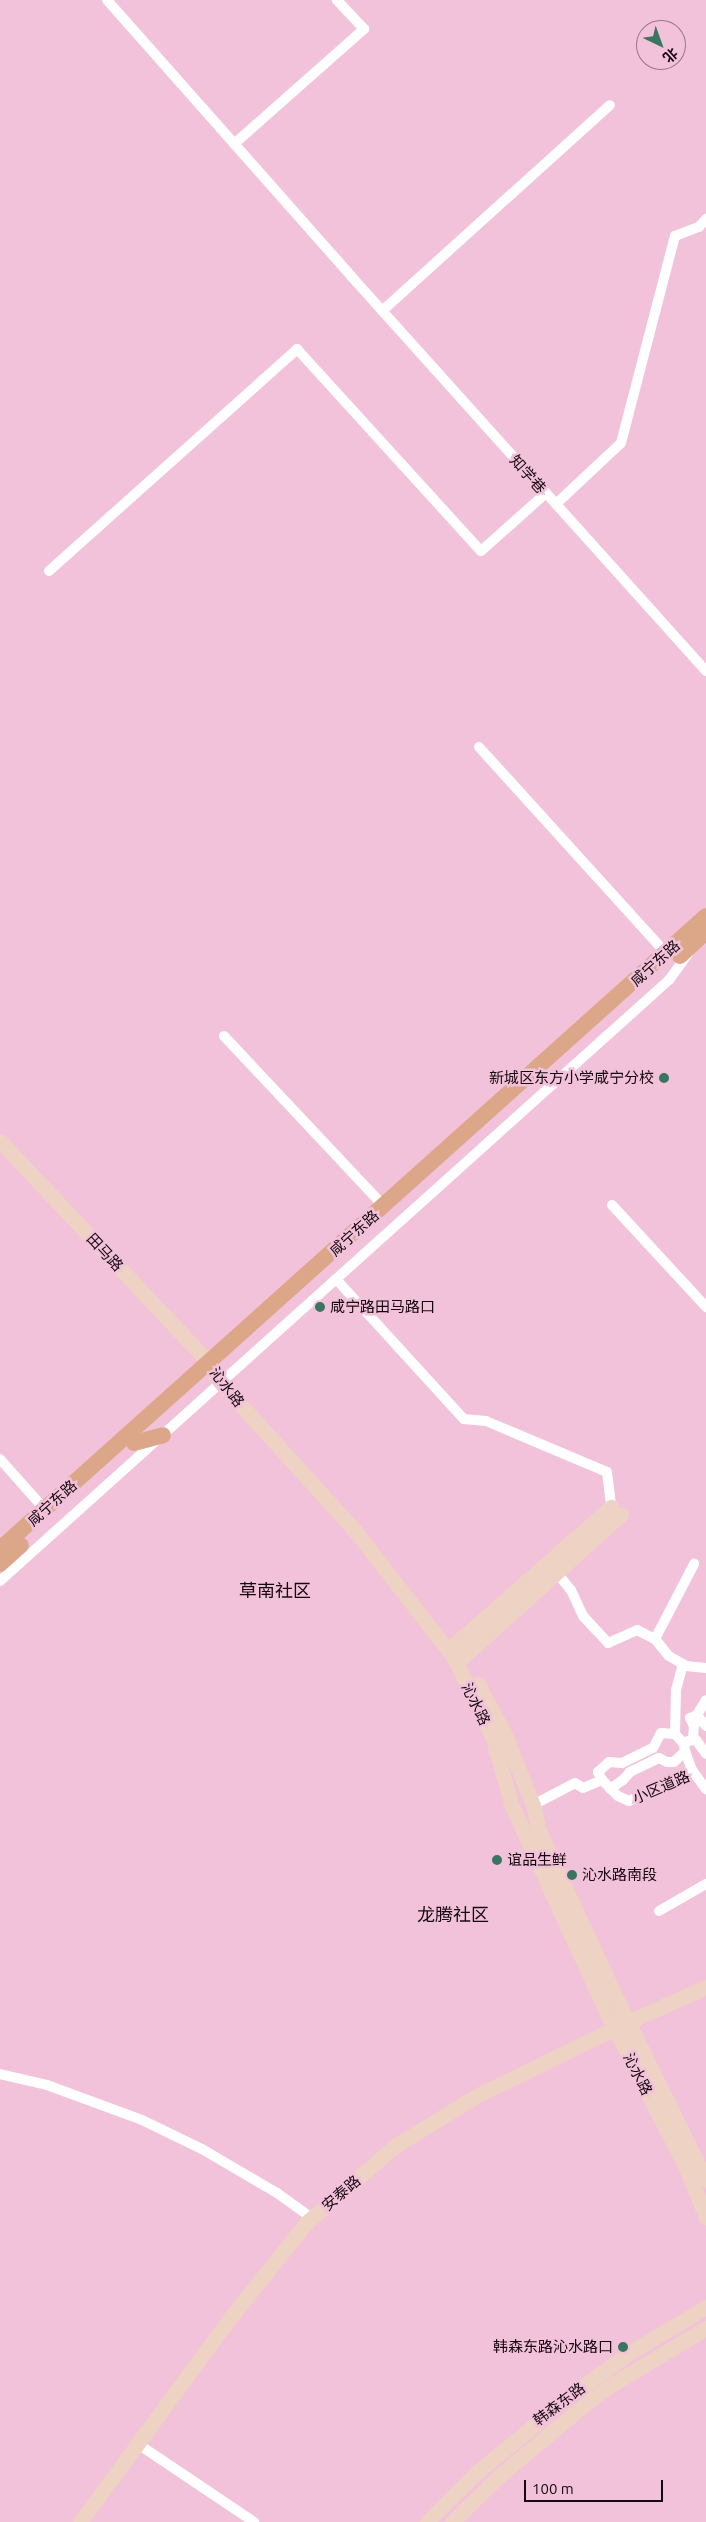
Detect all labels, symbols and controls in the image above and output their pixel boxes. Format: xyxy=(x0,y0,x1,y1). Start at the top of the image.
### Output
north arrow xyxy=(636,20,686,70)
text: 北 xyxy=(660,45,681,66)
street label: 知学巷 xyxy=(506,451,550,497)
street label: 咸宁东路 xyxy=(627,936,683,990)
place label: 新城区东方小学咸宁分校 xyxy=(489,1069,654,1087)
marker: 新城区东方小学咸宁分校 xyxy=(658,1072,670,1084)
street label: 咸宁东路 xyxy=(326,1206,382,1260)
street label: 田马路 xyxy=(83,1229,127,1275)
place label: 咸宁路田马路口 xyxy=(330,1298,435,1316)
marker: 咸宁路田马路口 xyxy=(314,1301,326,1313)
street label: 沁水路 xyxy=(206,1364,248,1410)
street label: 咸宁东路 xyxy=(24,1476,80,1530)
district label: 草南社区 xyxy=(239,1579,311,1601)
street label: 沁水路 xyxy=(458,1680,494,1728)
street label: 小区道路 xyxy=(630,1767,692,1807)
place label: 谊品生鲜 xyxy=(507,1851,567,1869)
marker: 谊品生鲜 xyxy=(491,1854,503,1866)
place label: 沁水路南段 xyxy=(582,1866,657,1884)
marker: 沁水路南段 xyxy=(566,1869,578,1881)
district label: 龙腾社区 xyxy=(417,1903,489,1925)
street label: 沁水路 xyxy=(620,2050,656,2098)
street label: 安泰路 xyxy=(318,2171,364,2215)
place label: 韩森东路沁水路口 xyxy=(493,2338,613,2356)
marker: 韩森东路沁水路口 xyxy=(617,2341,629,2353)
street label: 韩森东路 xyxy=(530,2379,588,2429)
scale bar xyxy=(526,2470,665,2502)
text: 100 m xyxy=(532,2480,574,2497)

